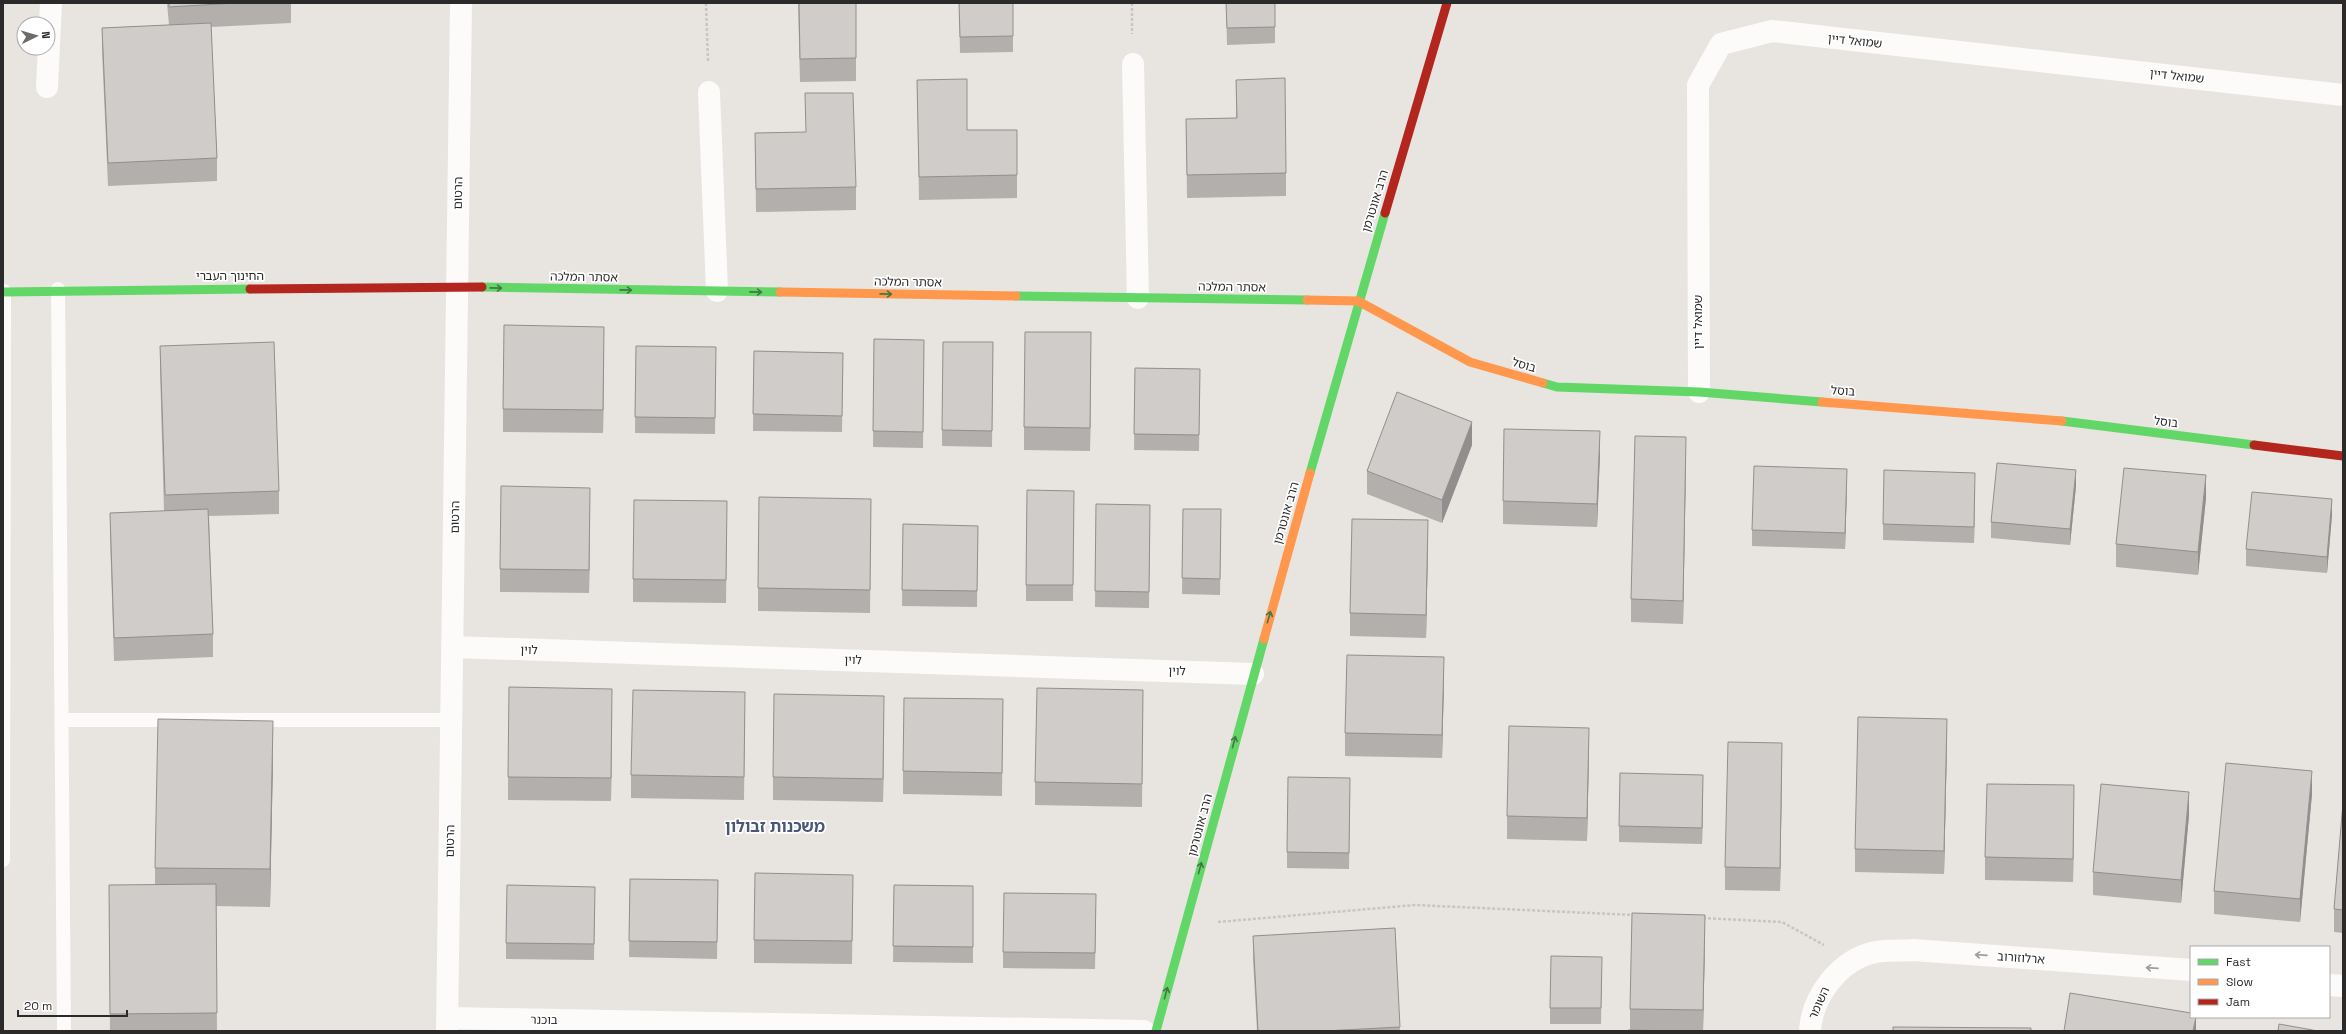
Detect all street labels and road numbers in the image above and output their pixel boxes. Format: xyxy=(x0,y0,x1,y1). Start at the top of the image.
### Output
street label: שמואל דיין xyxy=(1827,30,1883,52)
street label: שמואל דיין xyxy=(2149,65,2205,87)
street label: הרב אונטרמן xyxy=(1358,168,1392,234)
street label: הרטום xyxy=(450,176,466,210)
street label: החינוך העברי xyxy=(196,268,264,284)
street label: אסתר המלכה xyxy=(550,268,619,286)
street label: אסתר המלכה xyxy=(874,273,943,291)
street label: אסתר המלכה xyxy=(1198,278,1267,296)
street label: שמואל דיין xyxy=(1690,295,1706,349)
street label: בוסל xyxy=(1510,354,1538,376)
street label: בוסל xyxy=(1830,382,1856,400)
street label: בוסל xyxy=(2153,413,2179,431)
street label: הרב אונטרמן xyxy=(1269,480,1303,546)
street label: הרטום xyxy=(447,500,463,534)
street label: לוין xyxy=(520,642,538,658)
street label: לוין xyxy=(844,652,862,668)
street label: לוין xyxy=(1168,663,1186,679)
street label: הרב אונטרמן xyxy=(1184,792,1216,858)
street label: הרטום xyxy=(442,824,458,858)
street label: ארלוזורוב xyxy=(1997,948,2046,968)
street label: השומר xyxy=(1805,984,1833,1022)
street label: בוכנר xyxy=(530,1012,558,1028)

